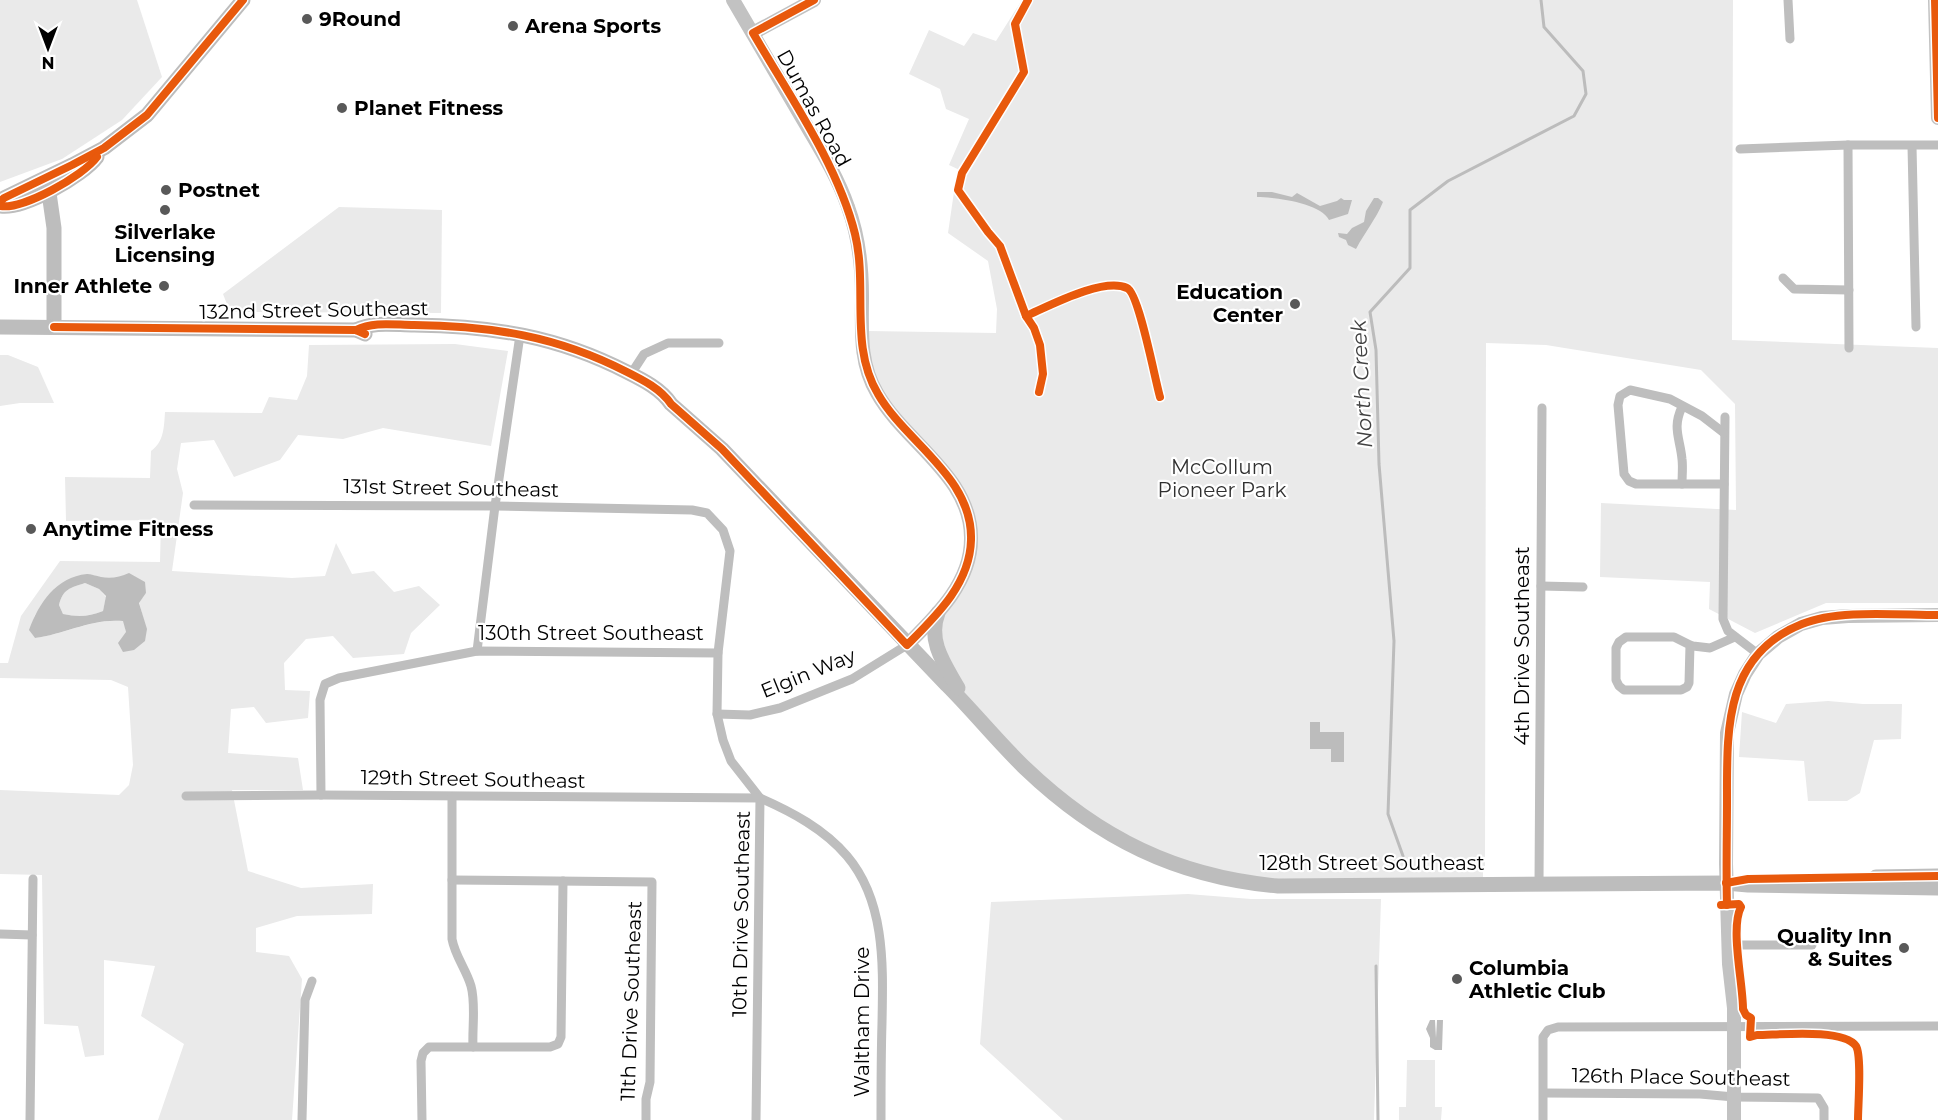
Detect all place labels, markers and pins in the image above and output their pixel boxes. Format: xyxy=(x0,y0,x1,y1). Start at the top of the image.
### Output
place label: 9Round xyxy=(319,7,401,31)
marker: 9Round xyxy=(300,12,314,26)
place label: Arena Sports xyxy=(524,14,661,38)
marker: Arena Sports xyxy=(506,19,520,33)
place label: Planet Fitness xyxy=(354,96,504,120)
marker: Planet Fitness xyxy=(335,101,349,115)
place label: Postnet xyxy=(178,178,260,202)
marker: Postnet xyxy=(159,183,173,197)
marker: Silverlake Licensing xyxy=(158,203,172,217)
place label: Silverlake Licensing xyxy=(114,220,216,267)
place label: Inner Athlete xyxy=(13,274,152,298)
marker: Inner Athlete xyxy=(157,279,171,293)
place label: Education Center xyxy=(1176,280,1283,327)
marker: Education Center xyxy=(1288,297,1302,311)
place label: Anytime Fitness xyxy=(42,517,214,541)
marker: Anytime Fitness xyxy=(24,522,38,536)
place label: Quality Inn & Suites xyxy=(1777,924,1892,971)
marker: Quality Inn & Suites xyxy=(1897,941,1911,955)
place label: Columbia Athletic Club xyxy=(1468,956,1606,1003)
marker: Columbia Athletic Club xyxy=(1450,972,1464,986)

